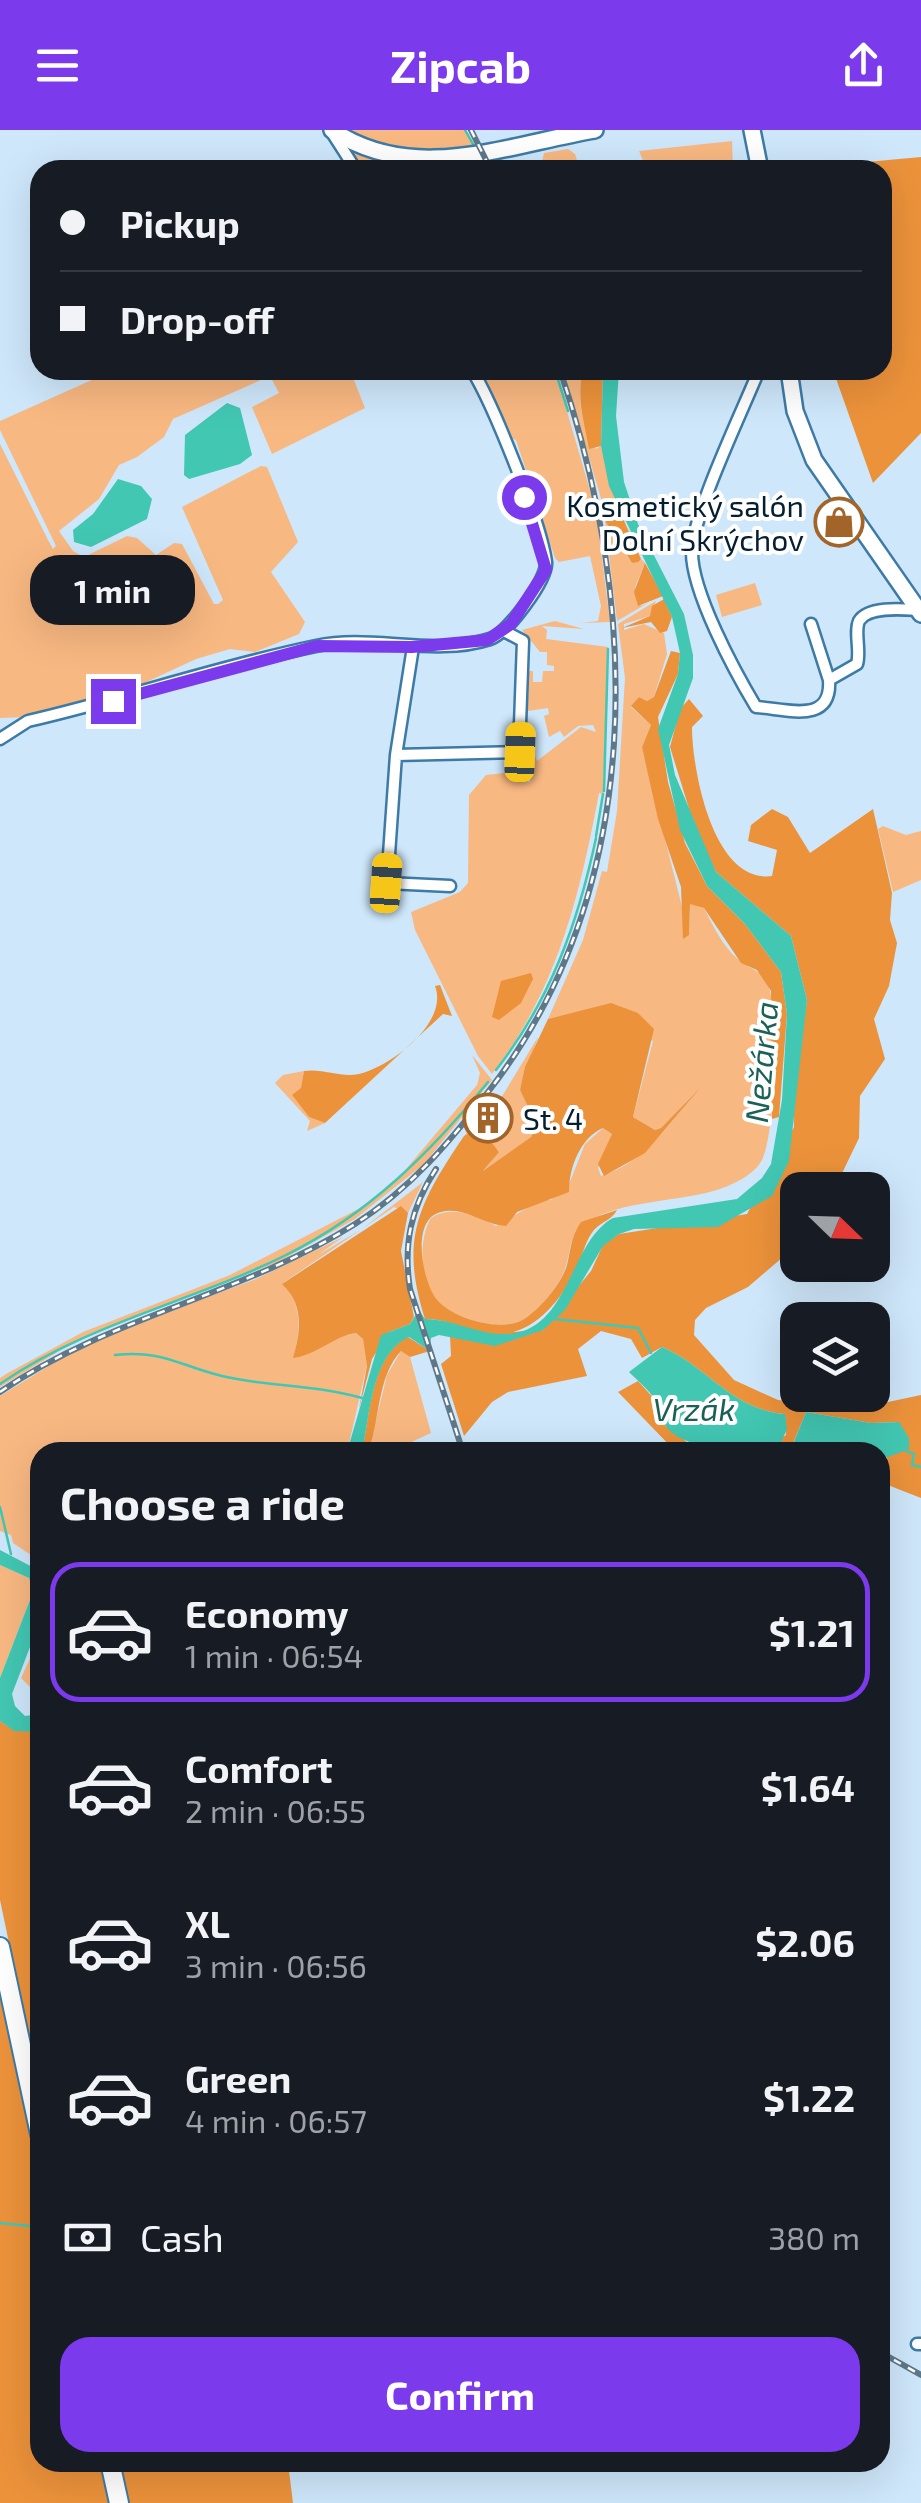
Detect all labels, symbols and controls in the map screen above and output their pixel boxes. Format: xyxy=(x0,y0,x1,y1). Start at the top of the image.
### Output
icon: menu xyxy=(30,38,85,93)
text: Zipcab xyxy=(390,38,531,92)
icon: share xyxy=(836,38,891,93)
text: Pickup xyxy=(120,200,240,246)
text: Drop-off xyxy=(120,296,274,342)
route start xyxy=(502,475,547,520)
place label: Kosmetický salón Dolní Skrýchov xyxy=(566,487,804,557)
shop icon: Kosmetický salón Dolní Skrýchov xyxy=(813,496,865,548)
callout: 1 min xyxy=(31,556,196,626)
text: 1 min xyxy=(74,571,151,609)
route end xyxy=(91,679,136,724)
car xyxy=(504,721,536,783)
car xyxy=(369,852,403,914)
water label: Nežárka xyxy=(736,1000,784,1124)
building icon: St. 4 xyxy=(462,1092,514,1144)
place label: St. 4 xyxy=(523,1100,583,1136)
north arrow xyxy=(780,1172,890,1282)
map controls xyxy=(780,1172,890,1412)
button: layers xyxy=(780,1302,890,1412)
water label: Vrzák xyxy=(653,1389,735,1427)
text: Choose a ride xyxy=(60,1475,345,1529)
icon: car xyxy=(65,1587,155,1677)
text: Economy xyxy=(185,1590,349,1636)
text: $1.21 xyxy=(769,1609,855,1655)
text: 1 min · 06:54 xyxy=(185,1636,363,1674)
icon: car xyxy=(65,1742,155,1832)
text: Comfort xyxy=(185,1745,333,1791)
text: $1.64 xyxy=(761,1764,855,1810)
text: 2 min · 06:55 xyxy=(185,1791,366,1829)
icon: car xyxy=(65,1897,155,1987)
text: XL xyxy=(185,1900,230,1946)
text: $2.06 xyxy=(755,1919,855,1965)
text: 3 min · 06:56 xyxy=(185,1946,367,1984)
icon: car xyxy=(65,2052,155,2142)
text: Green xyxy=(185,2055,291,2101)
text: $1.22 xyxy=(763,2074,855,2120)
text: 4 min · 06:57 xyxy=(185,2101,367,2139)
icon: cash xyxy=(60,2210,115,2265)
text: Cash xyxy=(140,2214,224,2260)
text: 380 m xyxy=(768,2218,860,2256)
button: Confirm xyxy=(60,2337,860,2452)

